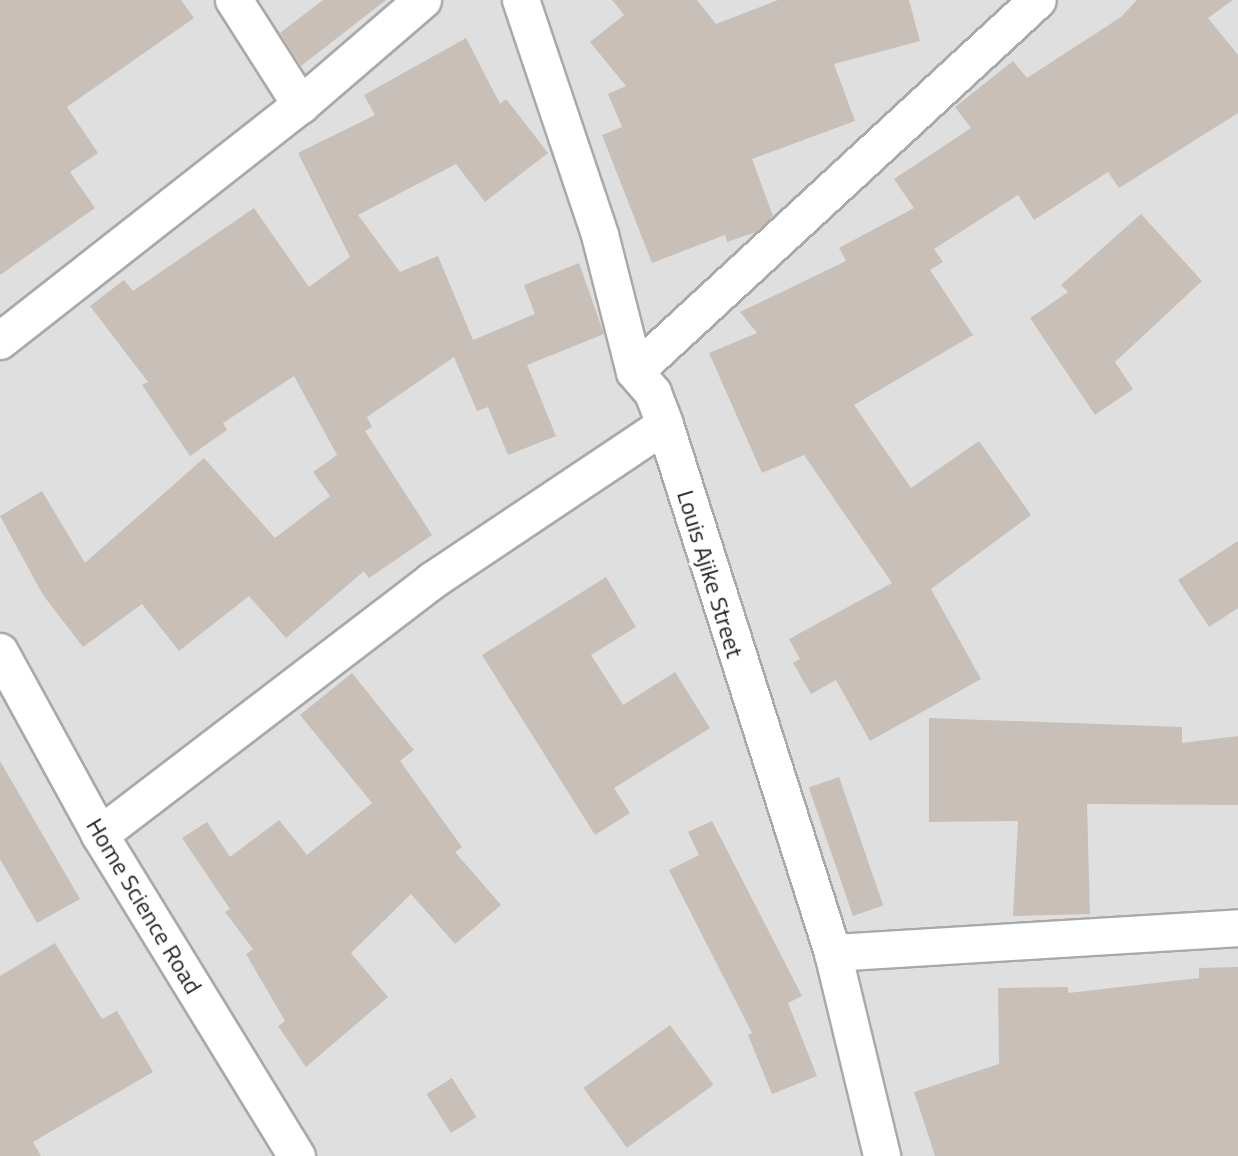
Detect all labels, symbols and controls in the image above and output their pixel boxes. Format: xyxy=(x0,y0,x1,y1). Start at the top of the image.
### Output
street label: Louis Ajike Street xyxy=(671,487,749,661)
street label: Home Science Road xyxy=(80,813,208,999)

